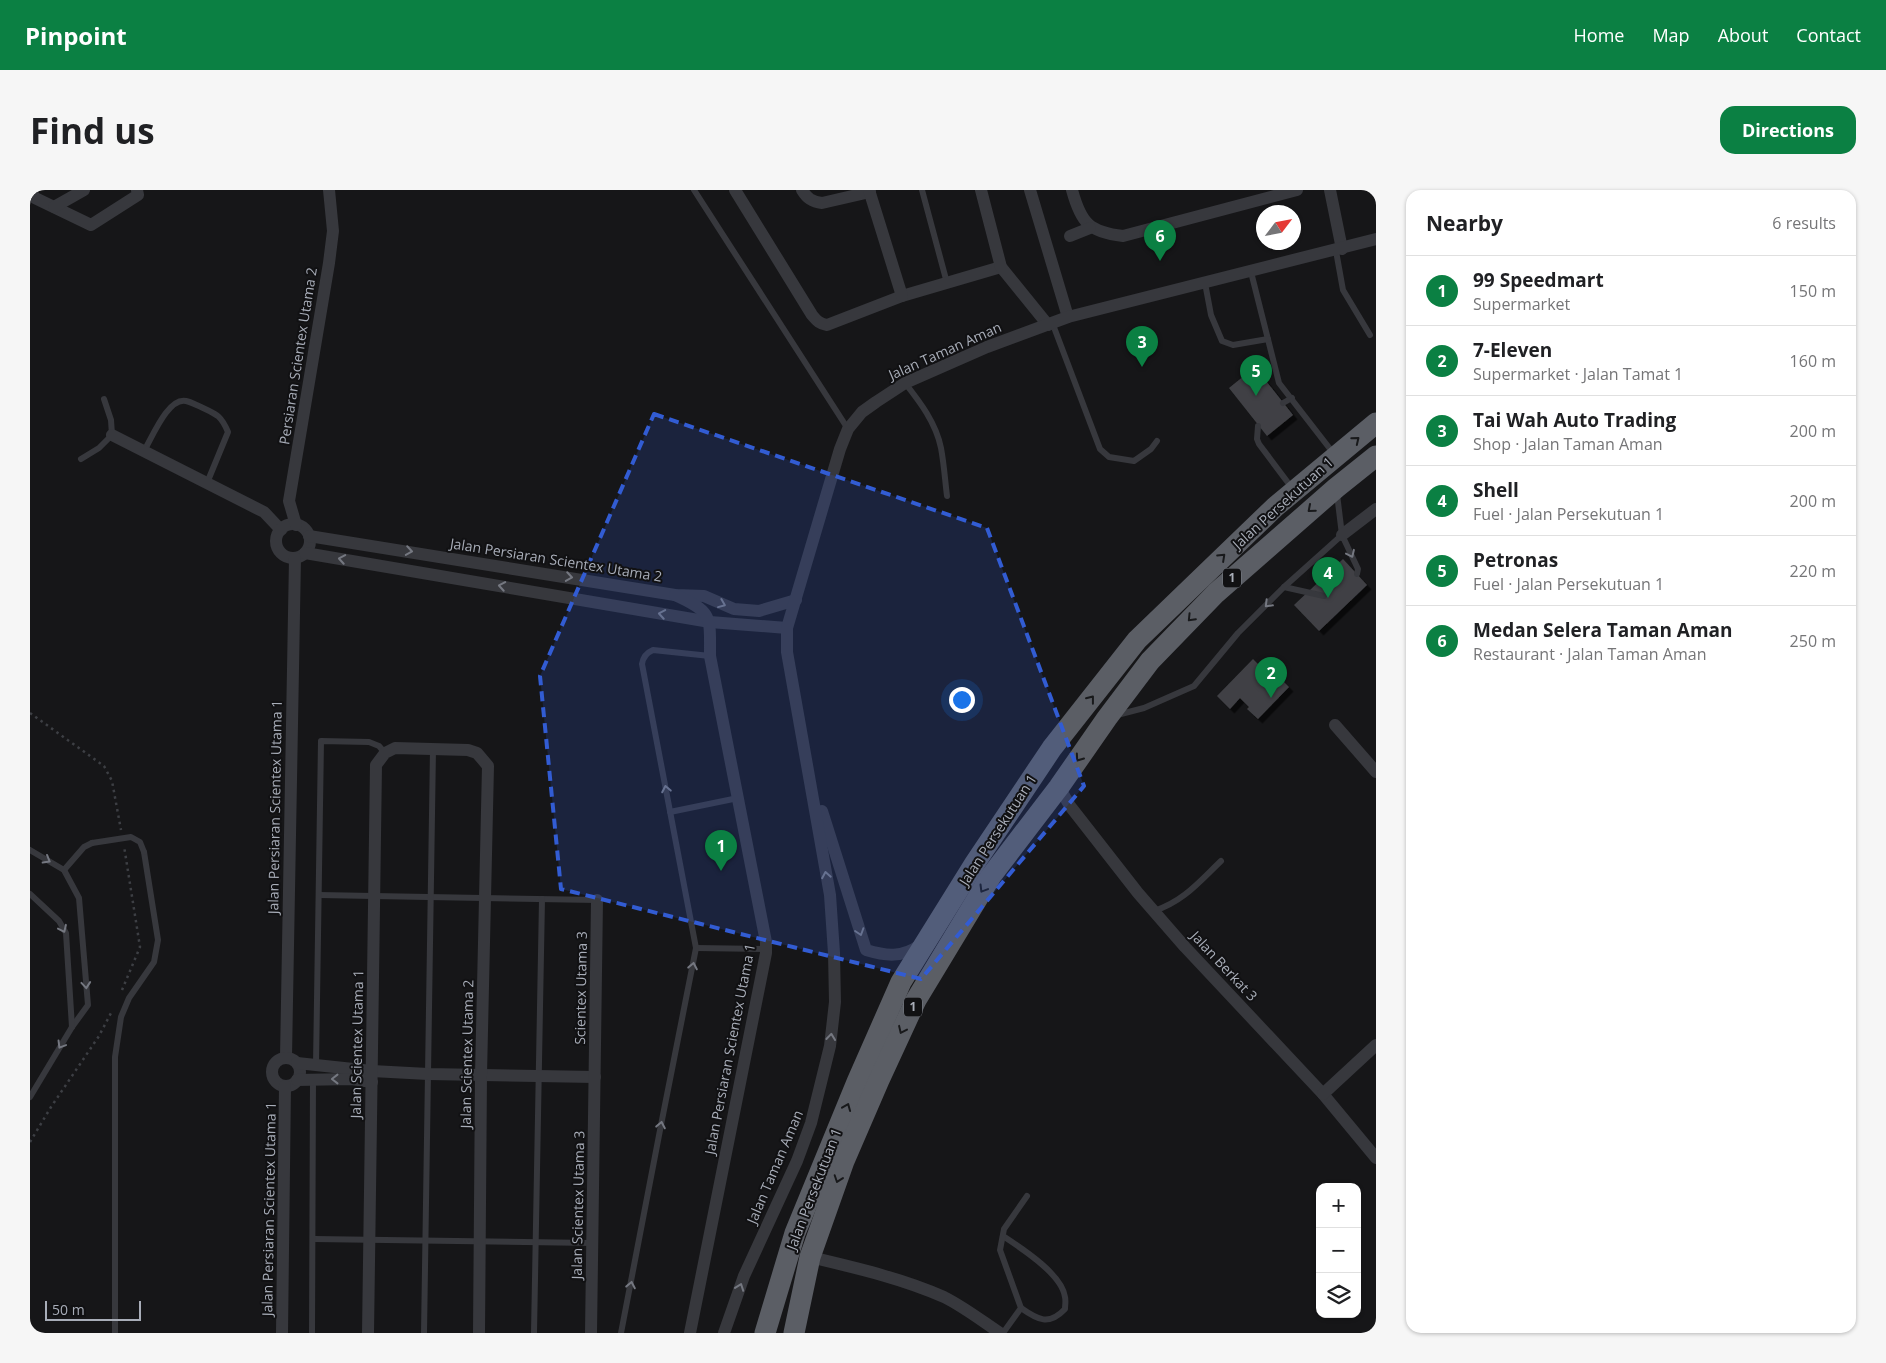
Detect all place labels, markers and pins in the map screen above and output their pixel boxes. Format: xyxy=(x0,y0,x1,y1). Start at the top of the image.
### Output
pin: 6 xyxy=(1144,220,1176,261)
pin: 3 xyxy=(1126,326,1158,367)
pin: 5 xyxy=(1240,355,1272,396)
pin: 4 xyxy=(1312,557,1344,598)
pin: 2 xyxy=(1255,657,1287,698)
pin: 1 xyxy=(705,830,737,871)

